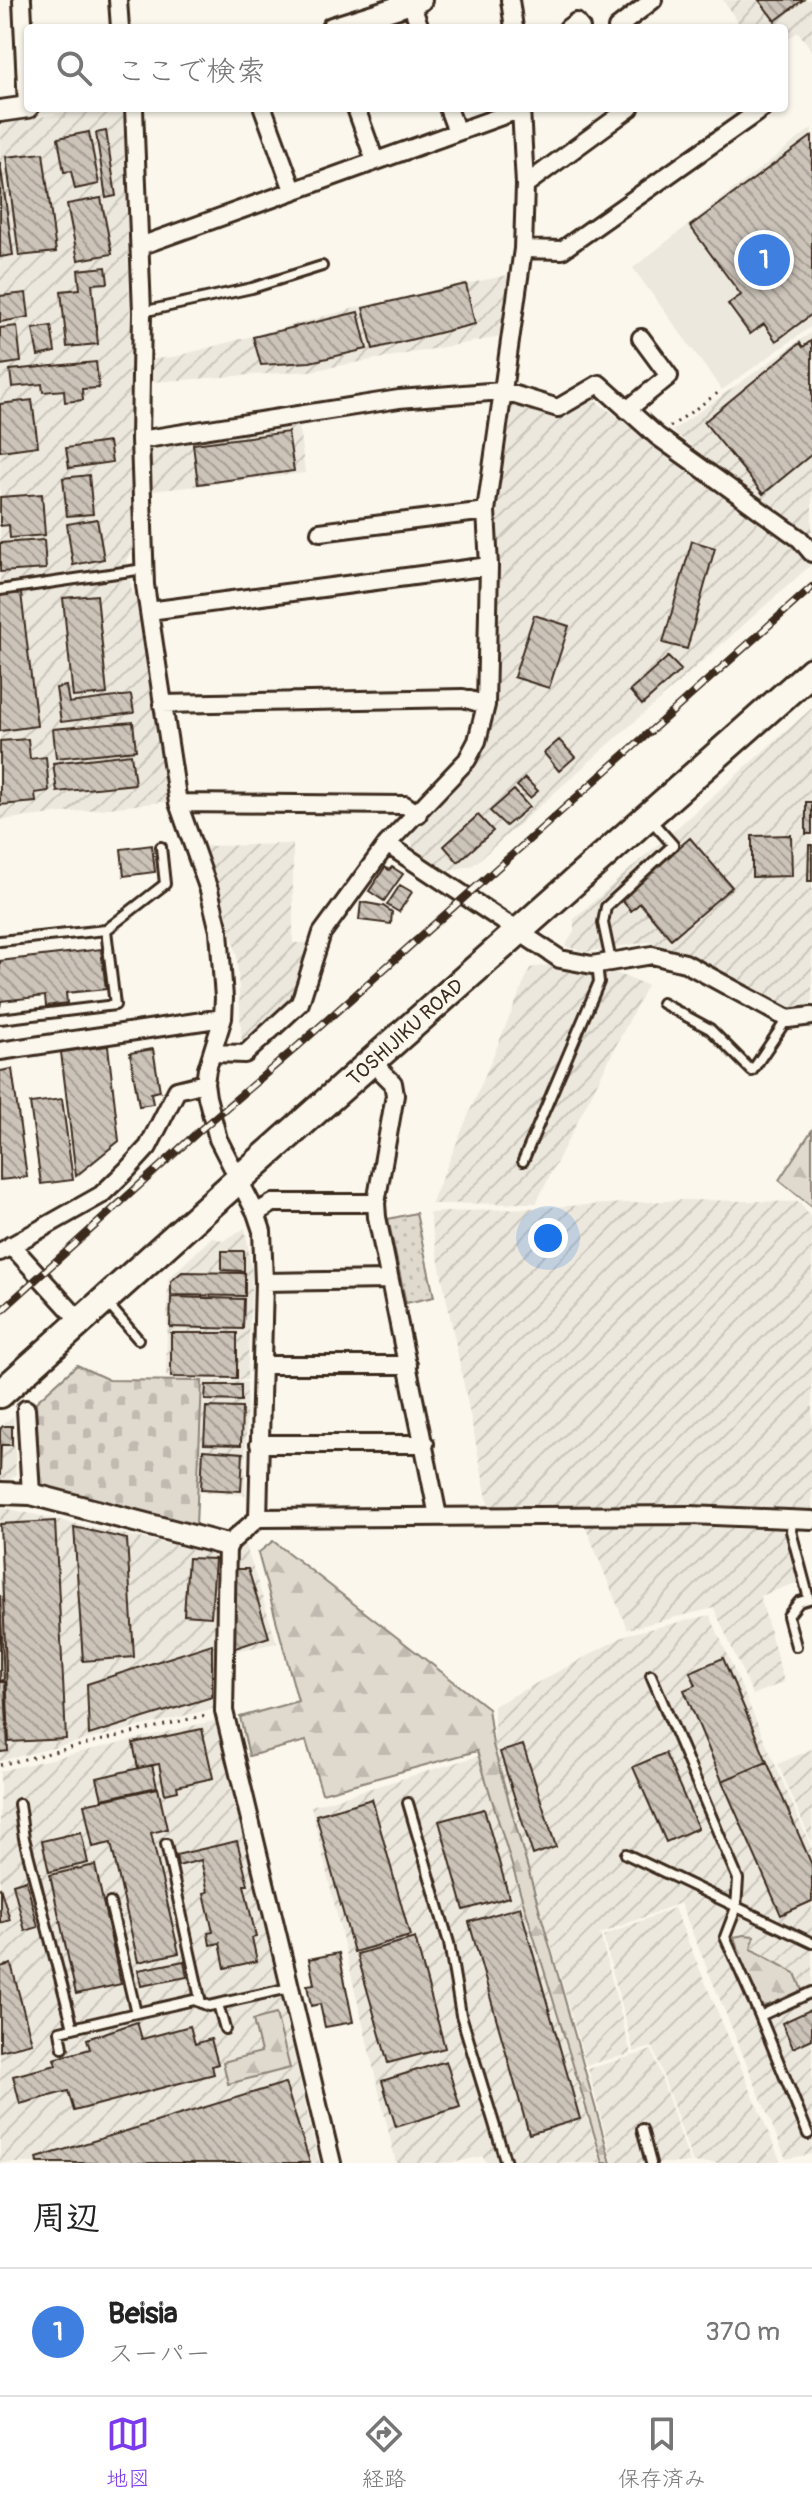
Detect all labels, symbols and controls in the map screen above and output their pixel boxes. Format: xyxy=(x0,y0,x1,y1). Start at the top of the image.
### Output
search box xyxy=(24,24,788,112)
icon: search xyxy=(52,46,96,90)
text: ここで検索 xyxy=(116,53,266,90)
pin: 1 xyxy=(738,230,790,290)
street label: TOSHIJIKU ROAD xyxy=(342,973,469,1091)
your location xyxy=(528,1218,568,1258)
text: 周辺 xyxy=(32,2197,100,2240)
text: Beisia xyxy=(108,2295,178,2332)
text: 1 xyxy=(53,2316,63,2348)
text: 370 m xyxy=(705,2316,780,2348)
text: スーパー xyxy=(108,2338,211,2370)
tab: 地図 xyxy=(106,2412,150,2493)
tab: 経路 xyxy=(362,2412,406,2493)
tab: 保存済み xyxy=(618,2412,706,2493)

